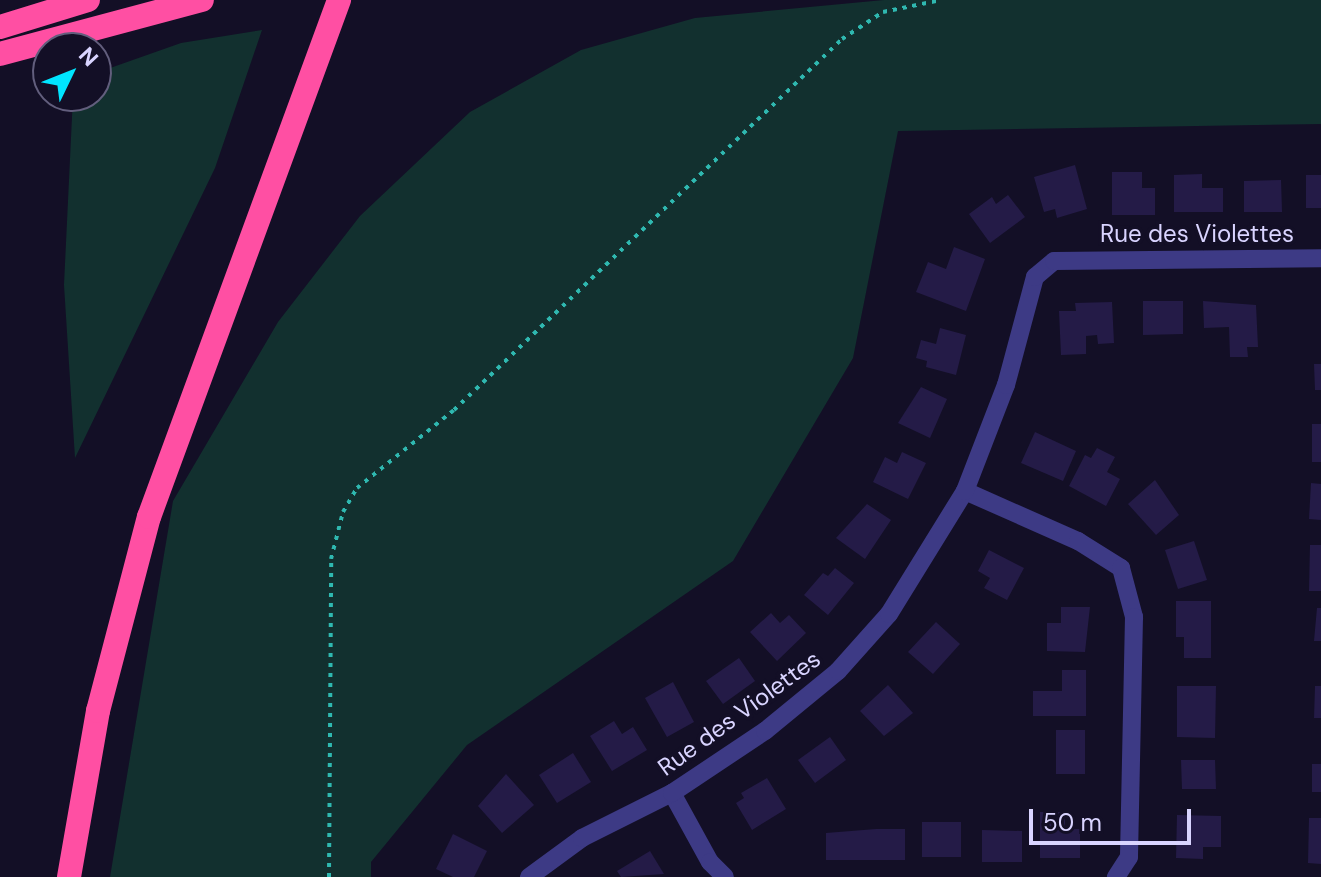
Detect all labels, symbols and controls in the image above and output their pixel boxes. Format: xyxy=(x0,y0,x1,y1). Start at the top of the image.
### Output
north arrow xyxy=(32,32,112,112)
text: N xyxy=(72,41,105,72)
street label: Rue des Violettes xyxy=(1100,220,1294,248)
street label: Rue des Violettes xyxy=(652,644,826,782)
scale bar xyxy=(1033,793,1195,843)
text: 50 m xyxy=(1043,807,1102,838)

